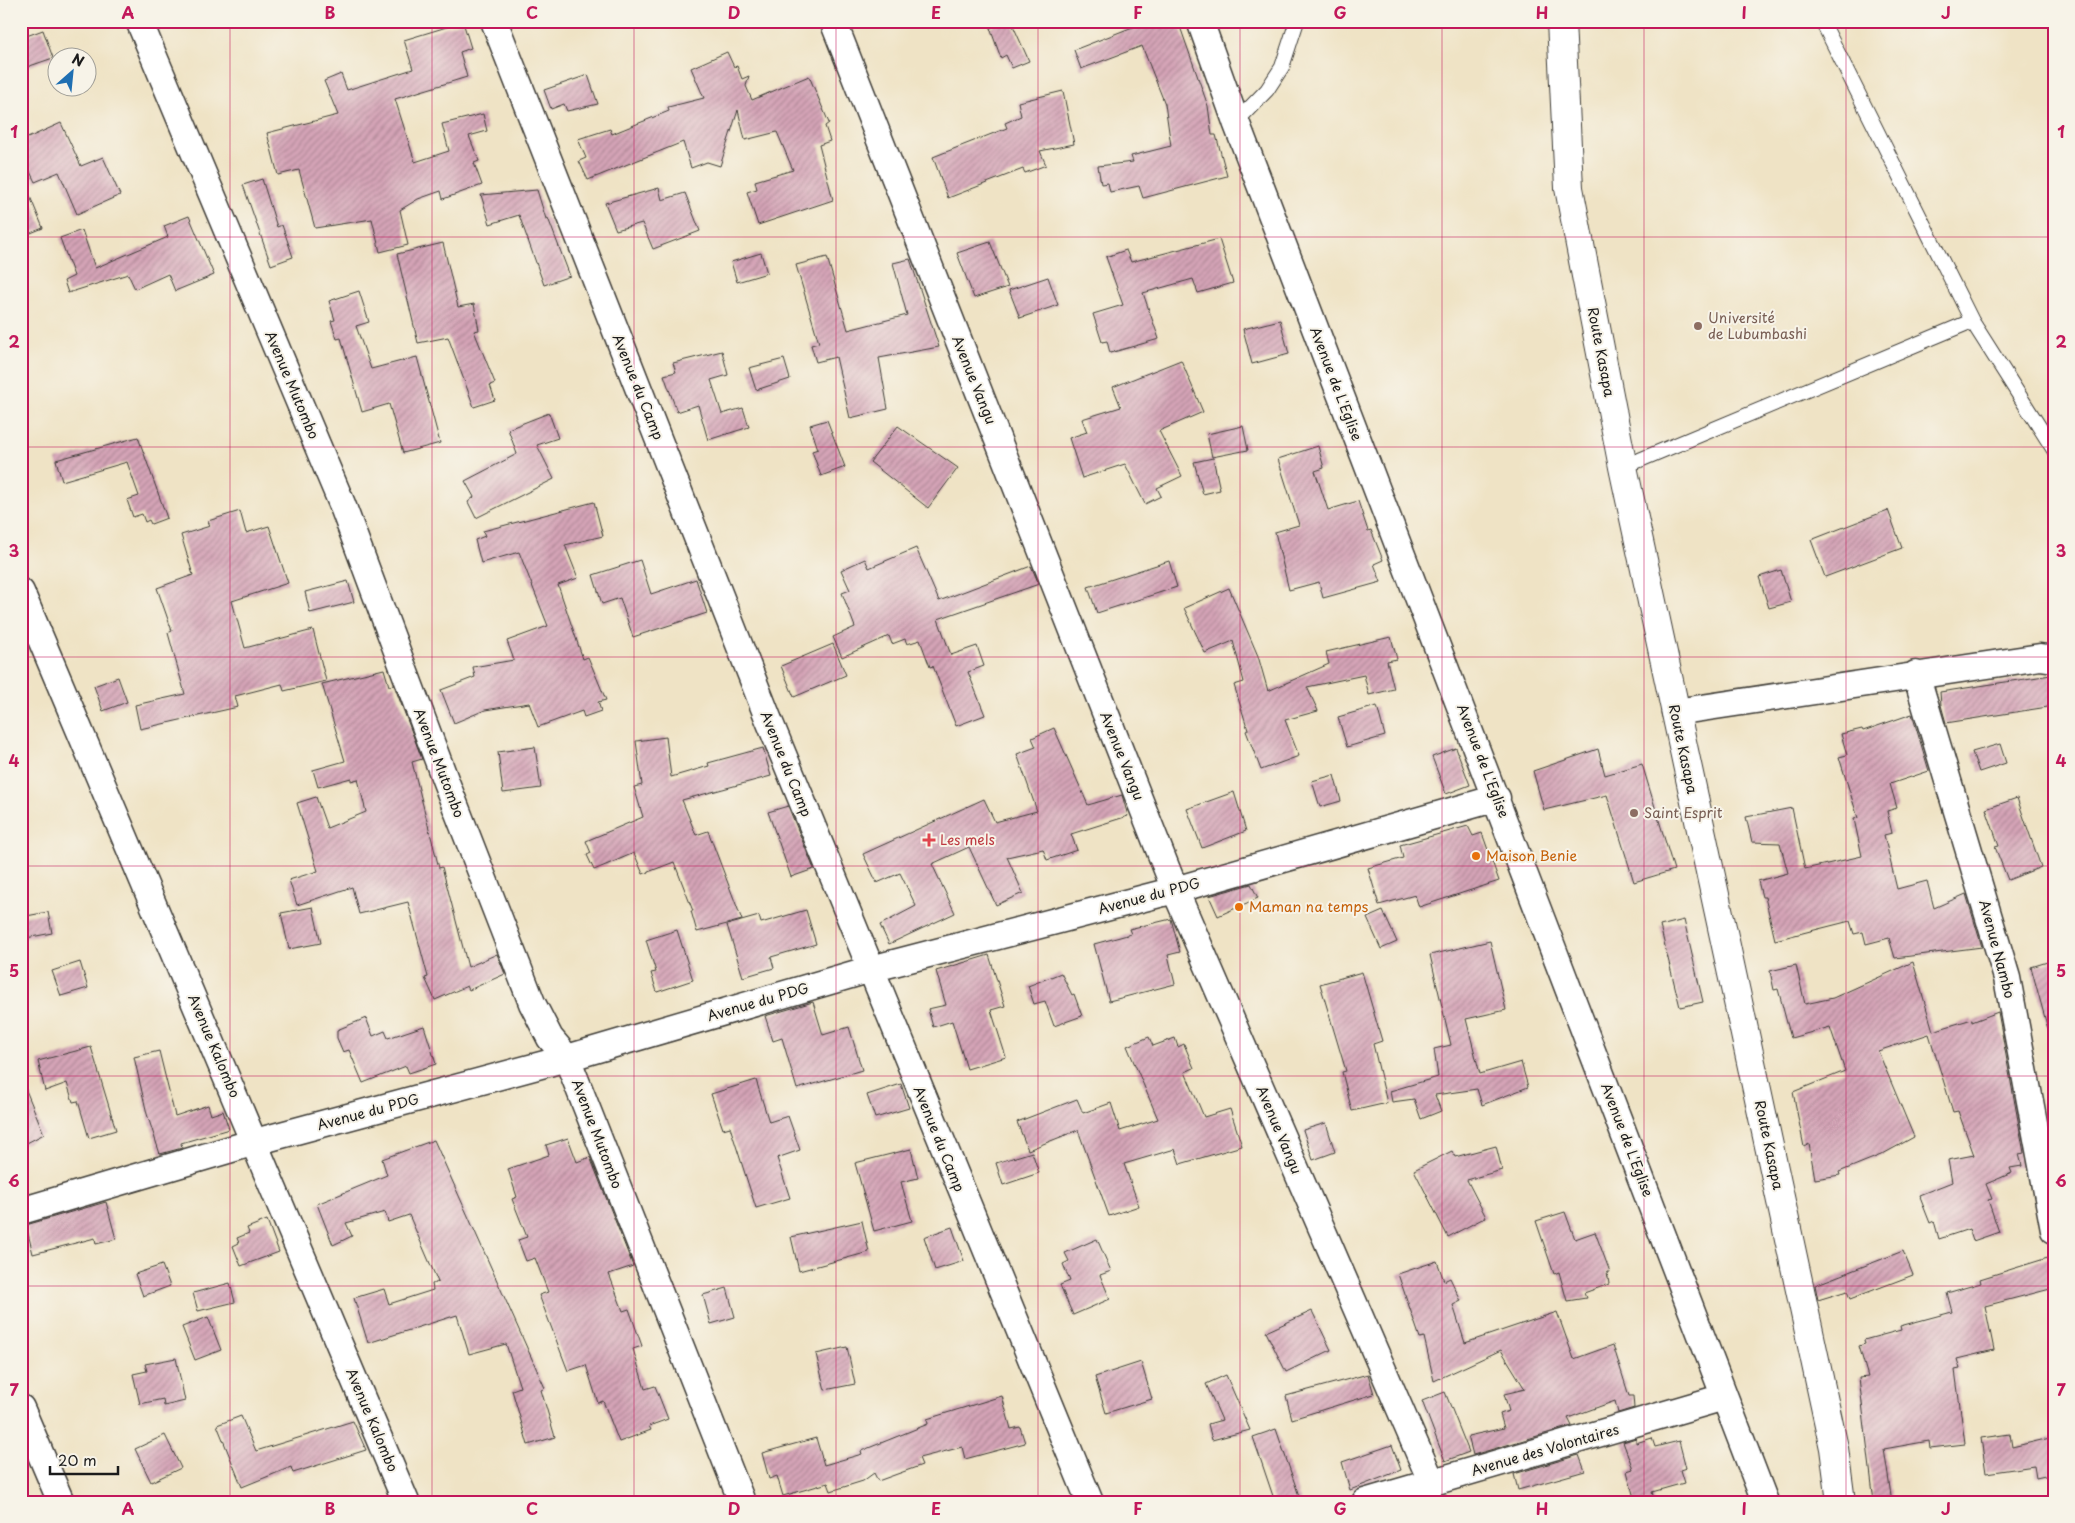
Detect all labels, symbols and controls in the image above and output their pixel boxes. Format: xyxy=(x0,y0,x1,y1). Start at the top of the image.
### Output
text: A xyxy=(122,0,135,24)
text: B xyxy=(325,0,336,24)
text: C xyxy=(526,0,538,24)
text: D xyxy=(728,0,740,24)
text: E xyxy=(931,0,941,24)
text: F xyxy=(1133,0,1143,24)
text: G xyxy=(1333,0,1347,24)
text: H xyxy=(1536,0,1548,24)
text: I xyxy=(1741,0,1747,24)
text: J xyxy=(1941,0,1951,24)
north arrow xyxy=(48,48,98,98)
text: N xyxy=(68,48,88,72)
text: 1 xyxy=(10,119,18,143)
text: 1 xyxy=(2057,119,2065,143)
street label: Route Kasapa xyxy=(1582,305,1621,399)
place label: Université de Lubumbashi xyxy=(1708,307,1807,344)
marker: Université de Lubumbashi xyxy=(1692,320,1704,332)
street label: Avenue de L'Eglise xyxy=(1305,324,1368,444)
street label: Avenue Mutombo xyxy=(260,327,325,442)
text: 2 xyxy=(8,329,20,353)
text: 2 xyxy=(2055,329,2067,353)
street label: Avenue du Camp xyxy=(608,331,669,443)
street label: Avenue Vangu xyxy=(947,332,1002,427)
text: 3 xyxy=(9,538,19,562)
text: 3 xyxy=(2056,538,2066,562)
street label: Avenue de L'Eglise xyxy=(1452,701,1515,821)
street label: Route Kasapa xyxy=(1664,702,1703,796)
street label: Avenue Mutombo xyxy=(409,705,470,821)
street label: Avenue du Camp xyxy=(756,708,817,820)
street label: Avenue Vangu xyxy=(1095,708,1150,803)
text: 4 xyxy=(9,748,20,772)
text: 4 xyxy=(2056,748,2067,772)
place label: Saint Esprit xyxy=(1644,802,1723,823)
marker: Saint Esprit xyxy=(1628,807,1640,819)
place label: Les mels xyxy=(940,829,995,850)
marker: Les mels xyxy=(922,833,936,847)
place label: Maison Benie xyxy=(1486,845,1577,866)
marker: Maison Benie xyxy=(1470,850,1482,862)
street label: Avenue du PDG xyxy=(1096,872,1202,919)
place label: Maman na temps xyxy=(1249,896,1368,917)
street label: Avenue Nambo xyxy=(1974,897,2021,1001)
marker: Maman na temps xyxy=(1233,901,1245,913)
text: 5 xyxy=(9,958,19,982)
text: 5 xyxy=(2056,958,2066,982)
street label: Avenue du PDG xyxy=(705,977,811,1026)
street label: Avenue Kalombo xyxy=(183,991,246,1101)
street label: Avenue Mutombo xyxy=(567,1076,628,1192)
street label: Avenue de L'Eglise xyxy=(1596,1080,1659,1200)
street label: Avenue Vangu xyxy=(1251,1082,1308,1177)
street label: Avenue du Camp xyxy=(909,1083,970,1195)
street label: Avenue du PDG xyxy=(315,1088,421,1135)
street label: Route Kasapa xyxy=(1750,1098,1789,1192)
text: 6 xyxy=(8,1168,20,1192)
text: 6 xyxy=(2055,1168,2067,1192)
street label: Avenue Kalombo xyxy=(341,1365,404,1475)
text: 7 xyxy=(9,1377,19,1401)
text: 7 xyxy=(2056,1377,2066,1401)
street label: Avenue des Volontaires xyxy=(1468,1418,1621,1481)
scale bar xyxy=(50,1443,118,1475)
text: 20 m xyxy=(58,1448,97,1471)
text: A xyxy=(122,1496,135,1520)
text: B xyxy=(325,1496,336,1520)
text: C xyxy=(526,1496,538,1520)
text: D xyxy=(728,1496,740,1520)
text: E xyxy=(931,1496,941,1520)
text: F xyxy=(1133,1496,1143,1520)
text: G xyxy=(1333,1496,1347,1520)
text: H xyxy=(1536,1496,1548,1520)
text: I xyxy=(1741,1496,1747,1520)
text: J xyxy=(1941,1496,1951,1520)

